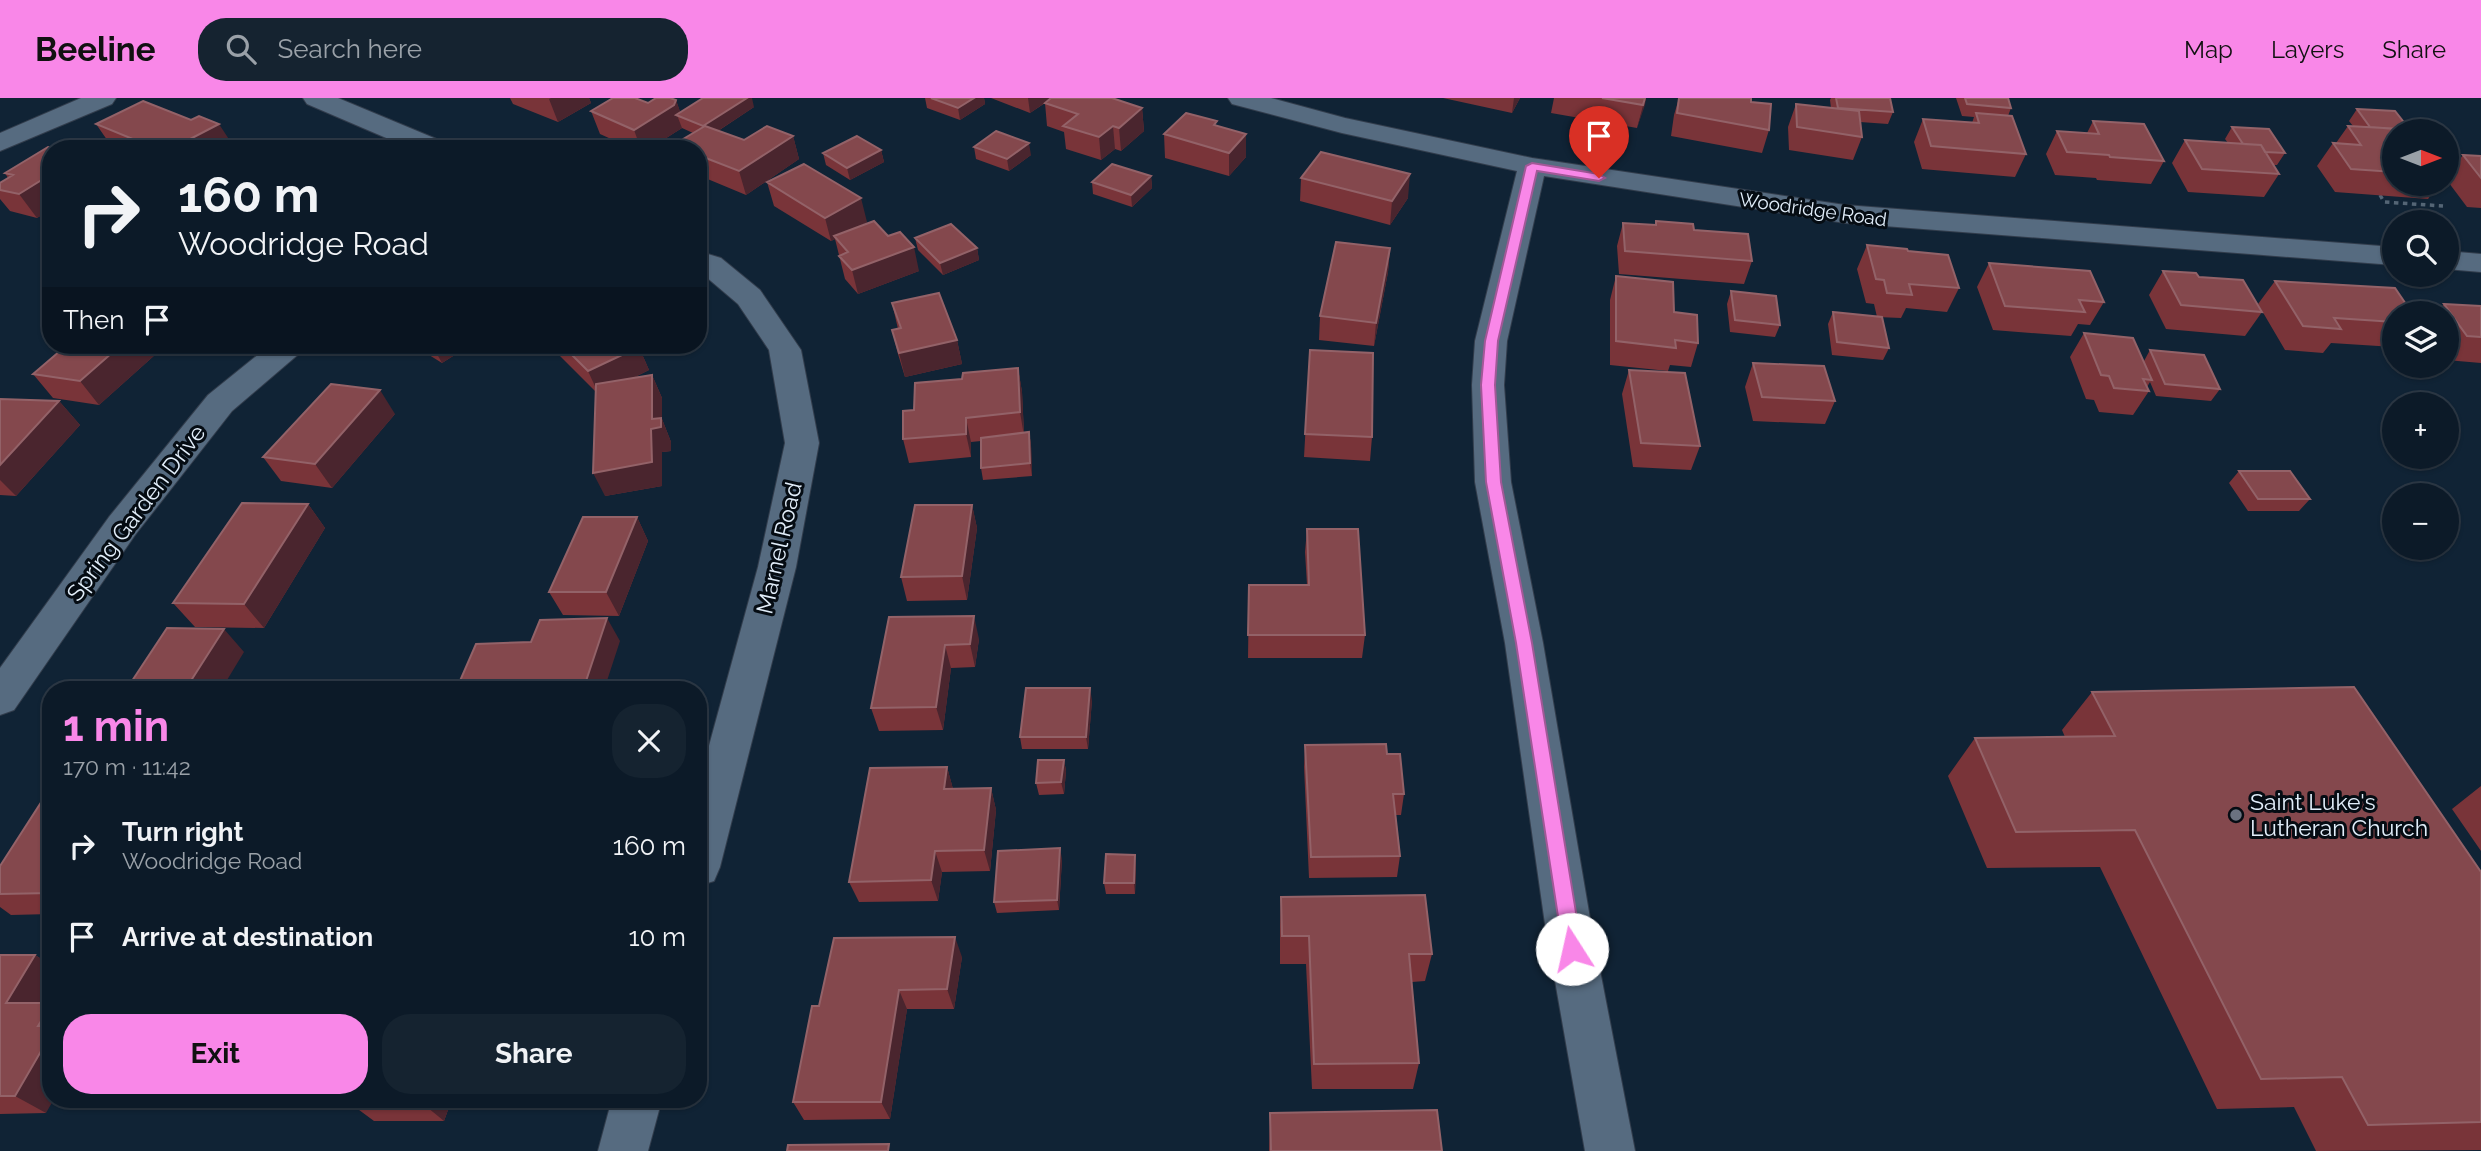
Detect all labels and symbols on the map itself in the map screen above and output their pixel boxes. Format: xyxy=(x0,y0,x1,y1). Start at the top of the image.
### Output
pin xyxy=(1569,106,1629,178)
north arrow xyxy=(2382,119,2459,196)
street label: Woodridge Road xyxy=(1738,188,1888,230)
street label: Spring Garden Drive xyxy=(61,419,211,606)
street label: Marnel Road xyxy=(750,479,807,616)
place label: Saint Luke's Lutheran Church xyxy=(2250,788,2428,841)
marker: Saint Luke's Lutheran Church xyxy=(2228,807,2244,823)
position arrow xyxy=(1535,912,1609,986)

